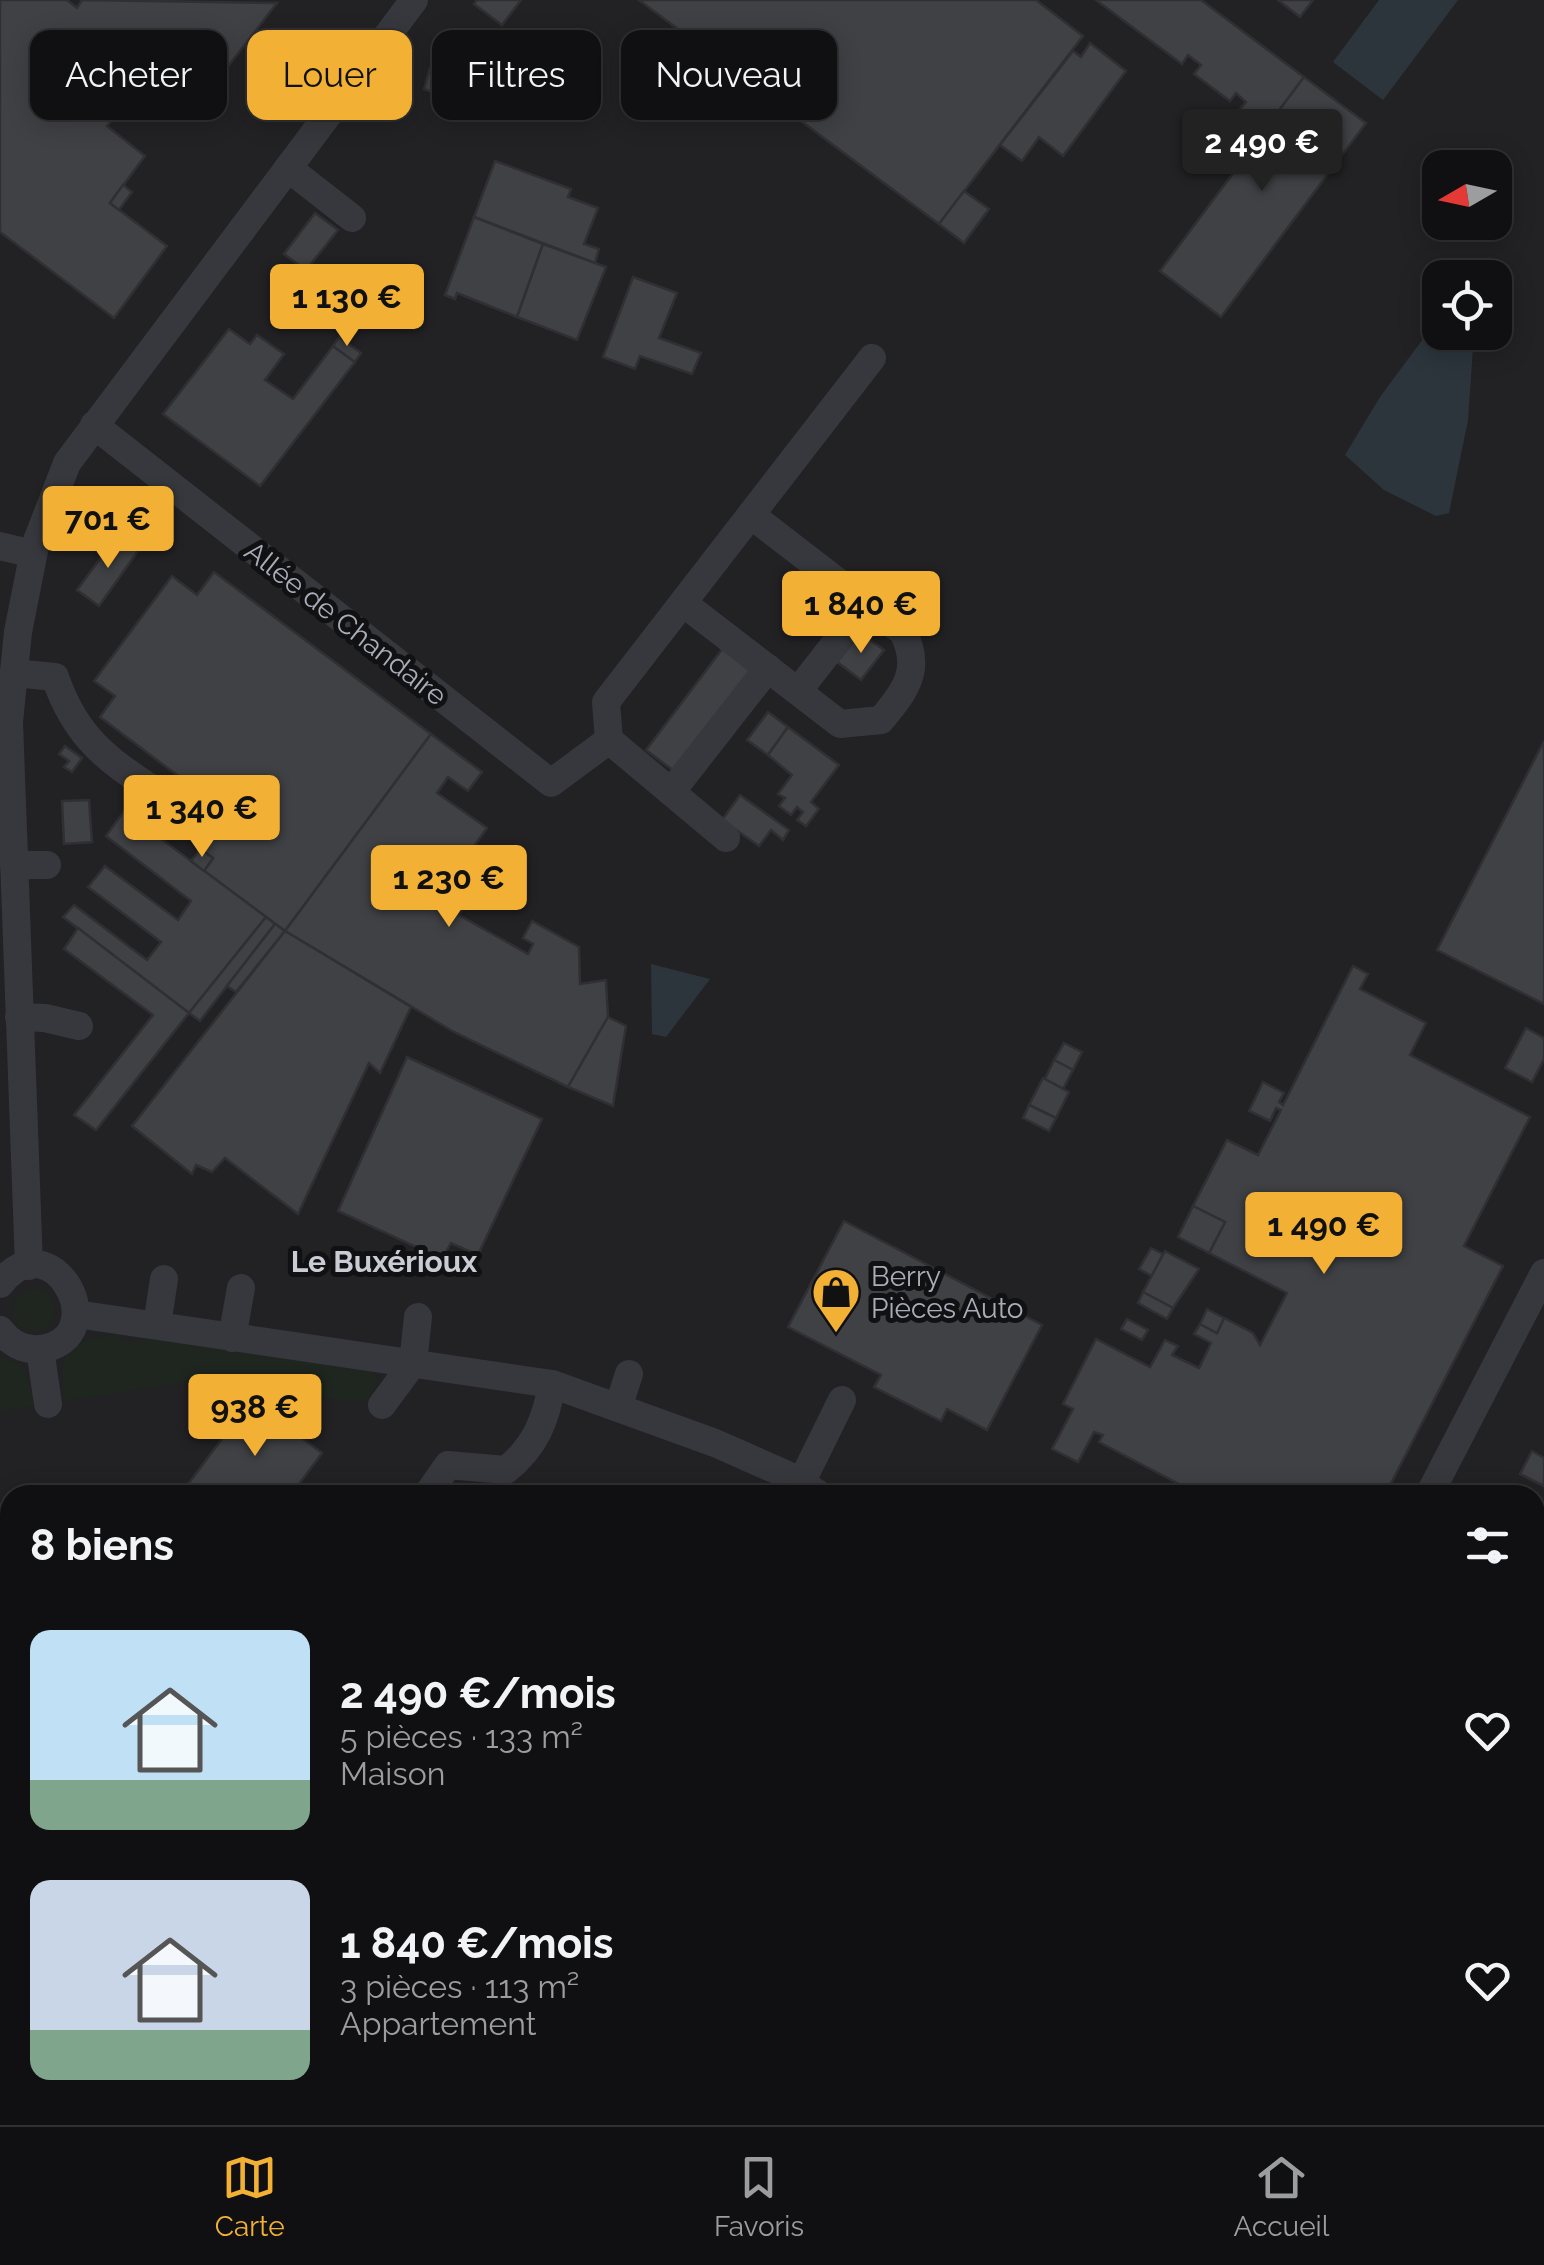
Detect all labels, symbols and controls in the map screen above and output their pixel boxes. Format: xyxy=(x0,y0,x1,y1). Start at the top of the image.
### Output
chip: Acheter xyxy=(30,30,227,120)
chip: Louer xyxy=(247,30,412,120)
chip: Filtres xyxy=(432,30,601,120)
chip: Nouveau xyxy=(621,30,837,120)
pin: 2 490 € xyxy=(1170,109,1354,194)
text: 2 490 € xyxy=(1204,123,1320,160)
north arrow xyxy=(1422,150,1512,240)
map controls xyxy=(1422,150,1512,350)
button: locate xyxy=(1422,260,1512,350)
pin: 1 130 € xyxy=(255,264,439,349)
text: 1 130 € xyxy=(292,278,402,315)
pin: 701 € xyxy=(38,486,178,571)
text: 701 € xyxy=(65,500,151,537)
street label: Allée de Chandaire xyxy=(238,534,453,712)
pin: 1 840 € xyxy=(769,571,953,656)
text: 1 840 € xyxy=(804,585,918,622)
pin: 1 340 € xyxy=(110,775,294,860)
text: 1 340 € xyxy=(146,789,258,826)
pin: 1 230 € xyxy=(357,845,541,930)
text: 1 230 € xyxy=(393,859,505,896)
pin: 1 490 € xyxy=(1232,1192,1416,1277)
text: 1 490 € xyxy=(1267,1206,1381,1243)
district label: Le Buxérioux xyxy=(291,1244,477,1279)
place label: Berry Pièces Auto xyxy=(871,1260,1023,1325)
shop icon: Berry Pièces Auto xyxy=(810,1266,862,1334)
pin: 938 € xyxy=(185,1374,325,1459)
text: 938 € xyxy=(210,1388,300,1425)
icon: filters xyxy=(1460,1518,1515,1573)
text: 8 biens xyxy=(30,1521,174,1570)
text: 2 490 €/mois xyxy=(340,1669,616,1718)
icon: home xyxy=(110,1670,230,1790)
icon: heart xyxy=(1460,1703,1515,1758)
text: 5 pièces · 133 m² xyxy=(340,1718,583,1755)
text: Maison xyxy=(340,1755,445,1792)
text: 1 840 €/mois xyxy=(340,1919,614,1968)
icon: home xyxy=(110,1920,230,2040)
icon: heart xyxy=(1460,1953,1515,2008)
text: 3 pièces · 113 m² xyxy=(340,1968,579,2005)
text: Appartement xyxy=(340,2005,536,2042)
tab: Carte xyxy=(215,2150,285,2243)
tab: Favoris xyxy=(714,2150,804,2243)
tab: Accueil xyxy=(1233,2150,1329,2243)

